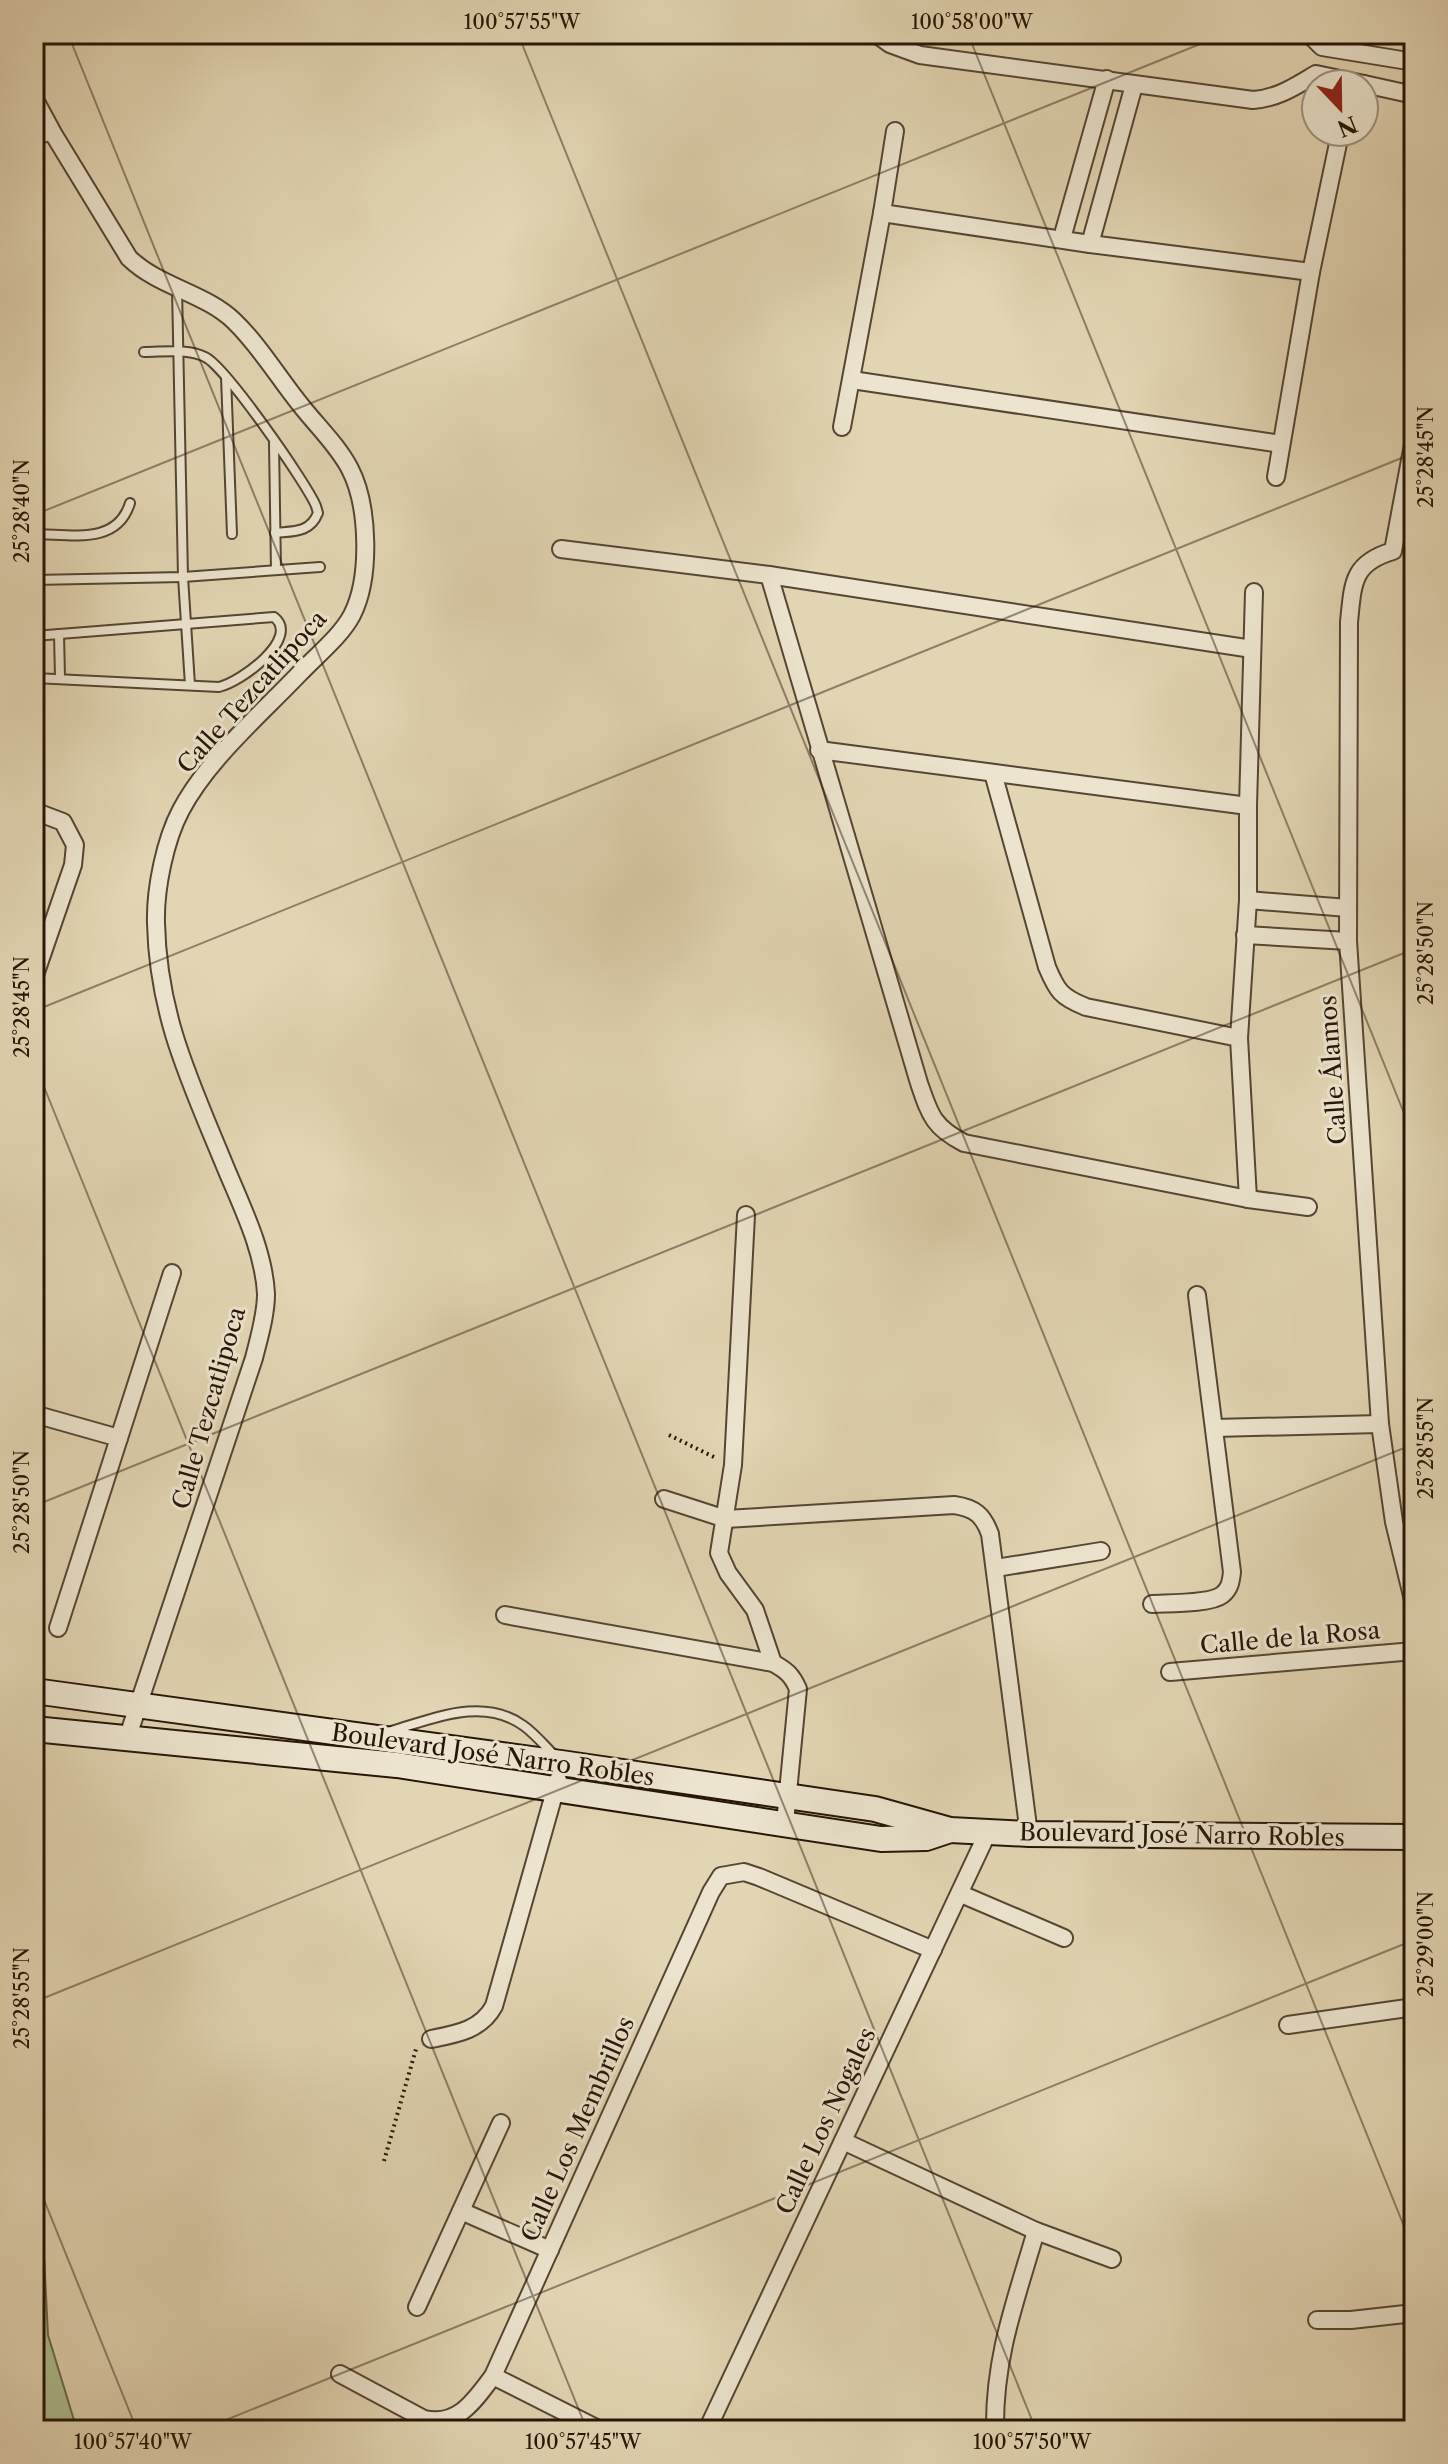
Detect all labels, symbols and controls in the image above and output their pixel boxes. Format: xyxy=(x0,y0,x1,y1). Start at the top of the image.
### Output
text: 100°57'55"W xyxy=(464,10,581,34)
text: 100°58'00"W xyxy=(911,10,1034,34)
north arrow xyxy=(1300,68,1380,148)
text: N xyxy=(1333,110,1361,142)
text: 25°28'45"N xyxy=(1414,406,1438,508)
text: 25°28'40"N xyxy=(10,459,34,563)
street label: Calle Tezcatlipoca xyxy=(171,604,333,779)
text: 25°28'50"N xyxy=(1414,901,1438,1005)
text: 25°28'45"N xyxy=(10,956,34,1058)
street label: Calle Álamos xyxy=(1313,995,1352,1146)
street label: Calle Tezcatlipoca xyxy=(166,1303,251,1512)
text: 25°28'55"N xyxy=(1414,1397,1438,1499)
text: 25°28'50"N xyxy=(10,1450,34,1554)
street label: Calle de la Rosa xyxy=(1199,1615,1382,1660)
street label: Boulevard José Narro Robles xyxy=(330,1717,656,1792)
street label: Boulevard José Narro Robles xyxy=(1019,1817,1345,1852)
text: 25°29'00"N xyxy=(1414,1891,1438,1997)
text: 25°28'55"N xyxy=(10,1947,34,2049)
street label: Calle Los Membrillos xyxy=(515,2012,640,2246)
street label: Calle Los Nogales xyxy=(770,2023,882,2219)
text: 100°57'40"W xyxy=(74,2430,193,2454)
text: 100°57'45"W xyxy=(525,2430,642,2454)
text: 100°57'50"W xyxy=(973,2430,1092,2454)

